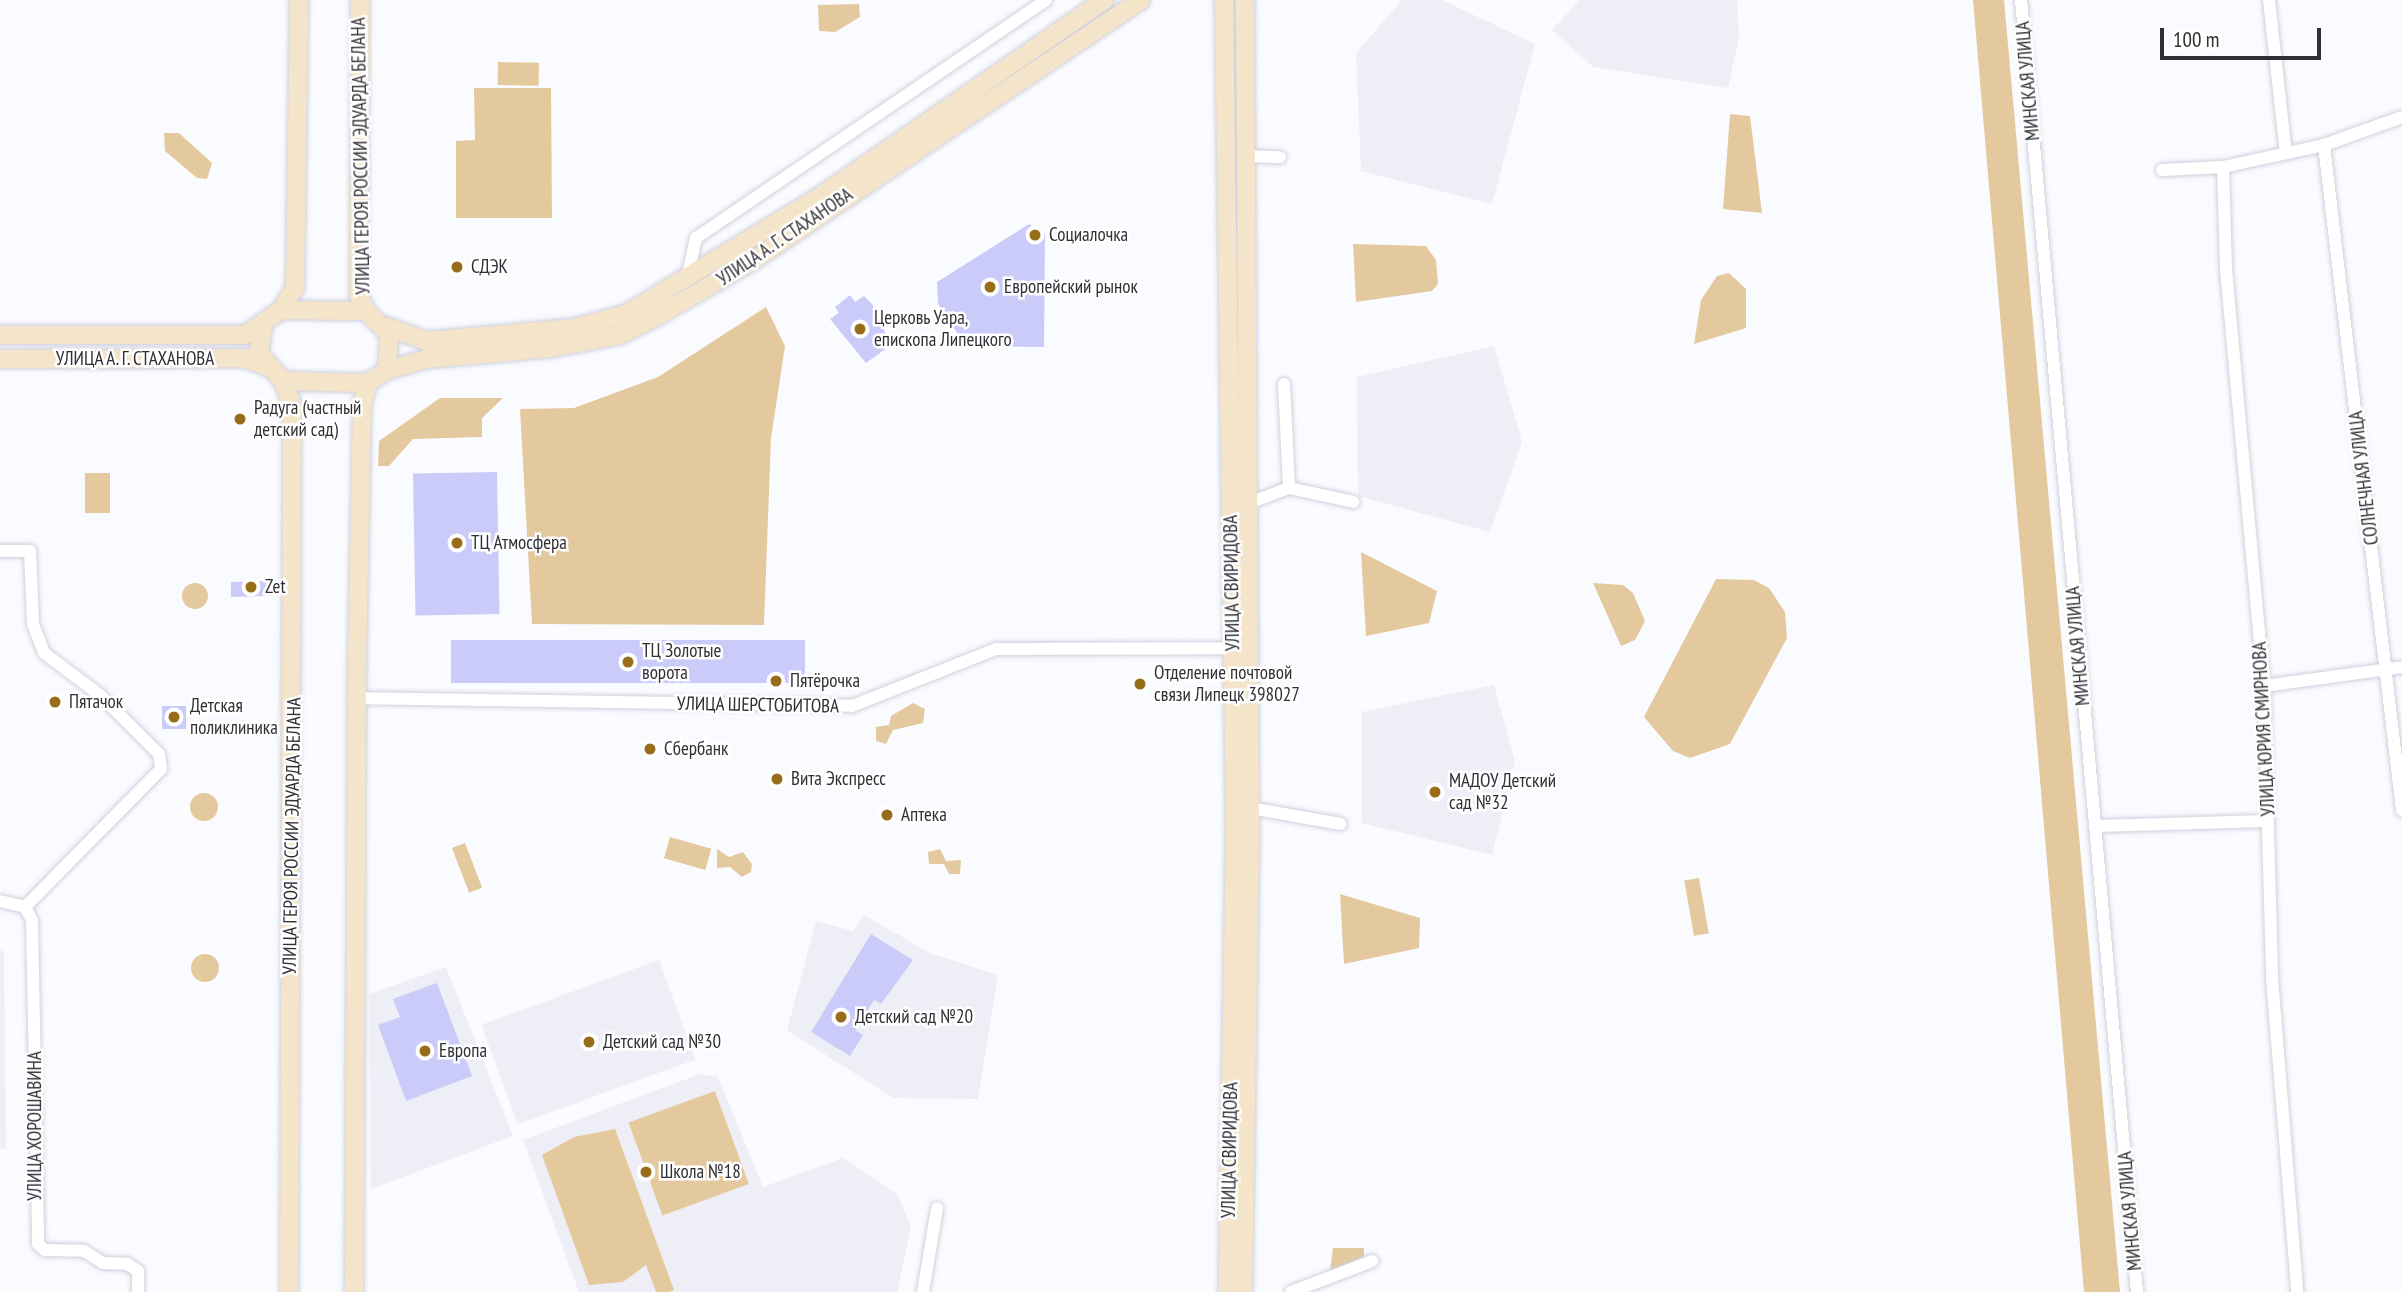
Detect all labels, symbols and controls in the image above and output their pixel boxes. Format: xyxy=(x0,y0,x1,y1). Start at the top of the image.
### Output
scale bar xyxy=(2164,14,2325,58)
street label: УЛИЦА ГЕРОЯ РОССИИ ЭДУАРДА БЕЛАНА xyxy=(347,17,375,295)
street label: МИНСКАЯ УЛИЦА xyxy=(2011,20,2045,142)
text: 100 m xyxy=(2173,26,2219,53)
street label: УЛИЦА А. Г. СТАХАНОВА xyxy=(711,182,859,292)
place label: Социалочка xyxy=(1049,224,1128,246)
marker: Социалочка xyxy=(1027,227,1043,243)
place label: СДЭК xyxy=(471,256,508,278)
marker: СДЭК xyxy=(449,259,465,275)
place label: Европейский рынок xyxy=(1004,276,1138,298)
marker: Европейский рынок xyxy=(982,279,998,295)
place label: Церковь Уара, епископа Липецкого xyxy=(874,307,1012,351)
marker: Церковь Уара, епископа Липецкого xyxy=(852,321,868,337)
street label: УЛИЦА А. Г. СТАХАНОВА xyxy=(54,348,216,370)
place label: Радуга (частный детский сад) xyxy=(254,397,361,441)
street label: СОЛНЕЧНАЯ УЛИЦА xyxy=(2344,409,2384,547)
marker: Радуга (частный детский сад) xyxy=(232,411,248,427)
street label: УЛИЦА СВИРИДОВА xyxy=(1219,514,1245,652)
place label: ТЦ Атмосфера xyxy=(471,532,567,554)
marker: ТЦ Атмосфера xyxy=(449,535,465,551)
place label: Zet xyxy=(265,576,286,598)
marker: Zet xyxy=(243,579,259,595)
street label: МИНСКАЯ УЛИЦА xyxy=(2061,585,2095,707)
place label: ТЦ Золотые ворота xyxy=(642,640,721,684)
street label: УЛИЦА ЮРИЯ СМИРНОВА xyxy=(2248,641,2280,817)
marker: ТЦ Золотые ворота xyxy=(620,654,636,670)
place label: Отделение почтовой связи Липецк 398027 xyxy=(1154,662,1300,706)
place label: Пятёрочка xyxy=(790,670,860,692)
marker: Пятёрочка xyxy=(768,673,784,689)
marker: Отделение почтовой связи Липецк 398027 xyxy=(1132,676,1148,692)
place label: Пятачок xyxy=(69,691,123,713)
street label: УЛИЦА ШЕРСТОБИТОВА xyxy=(676,692,840,718)
marker: Пятачок xyxy=(47,694,63,710)
place label: Детская поликлиника xyxy=(190,695,278,739)
street label: УЛИЦА ГЕРОЯ РОССИИ ЭДУАРДА БЕЛАНА xyxy=(278,697,306,975)
marker: Детская поликлиника xyxy=(164,707,184,727)
place label: Сбербанк xyxy=(664,738,728,760)
marker: Сбербанк xyxy=(642,741,658,757)
place label: Вита Экспресс xyxy=(791,768,886,790)
place label: МАДОУ Детский сад №32 xyxy=(1449,770,1557,814)
marker: Вита Экспресс xyxy=(769,771,785,787)
marker: МАДОУ Детский сад №32 xyxy=(1427,784,1443,800)
place label: Аптека xyxy=(901,804,947,826)
marker: Аптека xyxy=(879,807,895,823)
place label: Детский сад №20 xyxy=(855,1006,973,1028)
marker: Детский сад №20 xyxy=(833,1009,849,1025)
place label: Детский сад №30 xyxy=(603,1031,721,1053)
marker: Детский сад №30 xyxy=(581,1034,597,1050)
place label: Европа xyxy=(439,1040,487,1062)
marker: Европа xyxy=(417,1043,433,1059)
street label: УЛИЦА ХОРОШАВИНА xyxy=(24,1051,46,1201)
street label: УЛИЦА СВИРИДОВА xyxy=(1217,1081,1243,1219)
street label: МИНСКАЯ УЛИЦА xyxy=(2113,1150,2147,1272)
place label: Школа №18 xyxy=(660,1161,741,1183)
marker: Школа №18 xyxy=(638,1164,654,1180)

